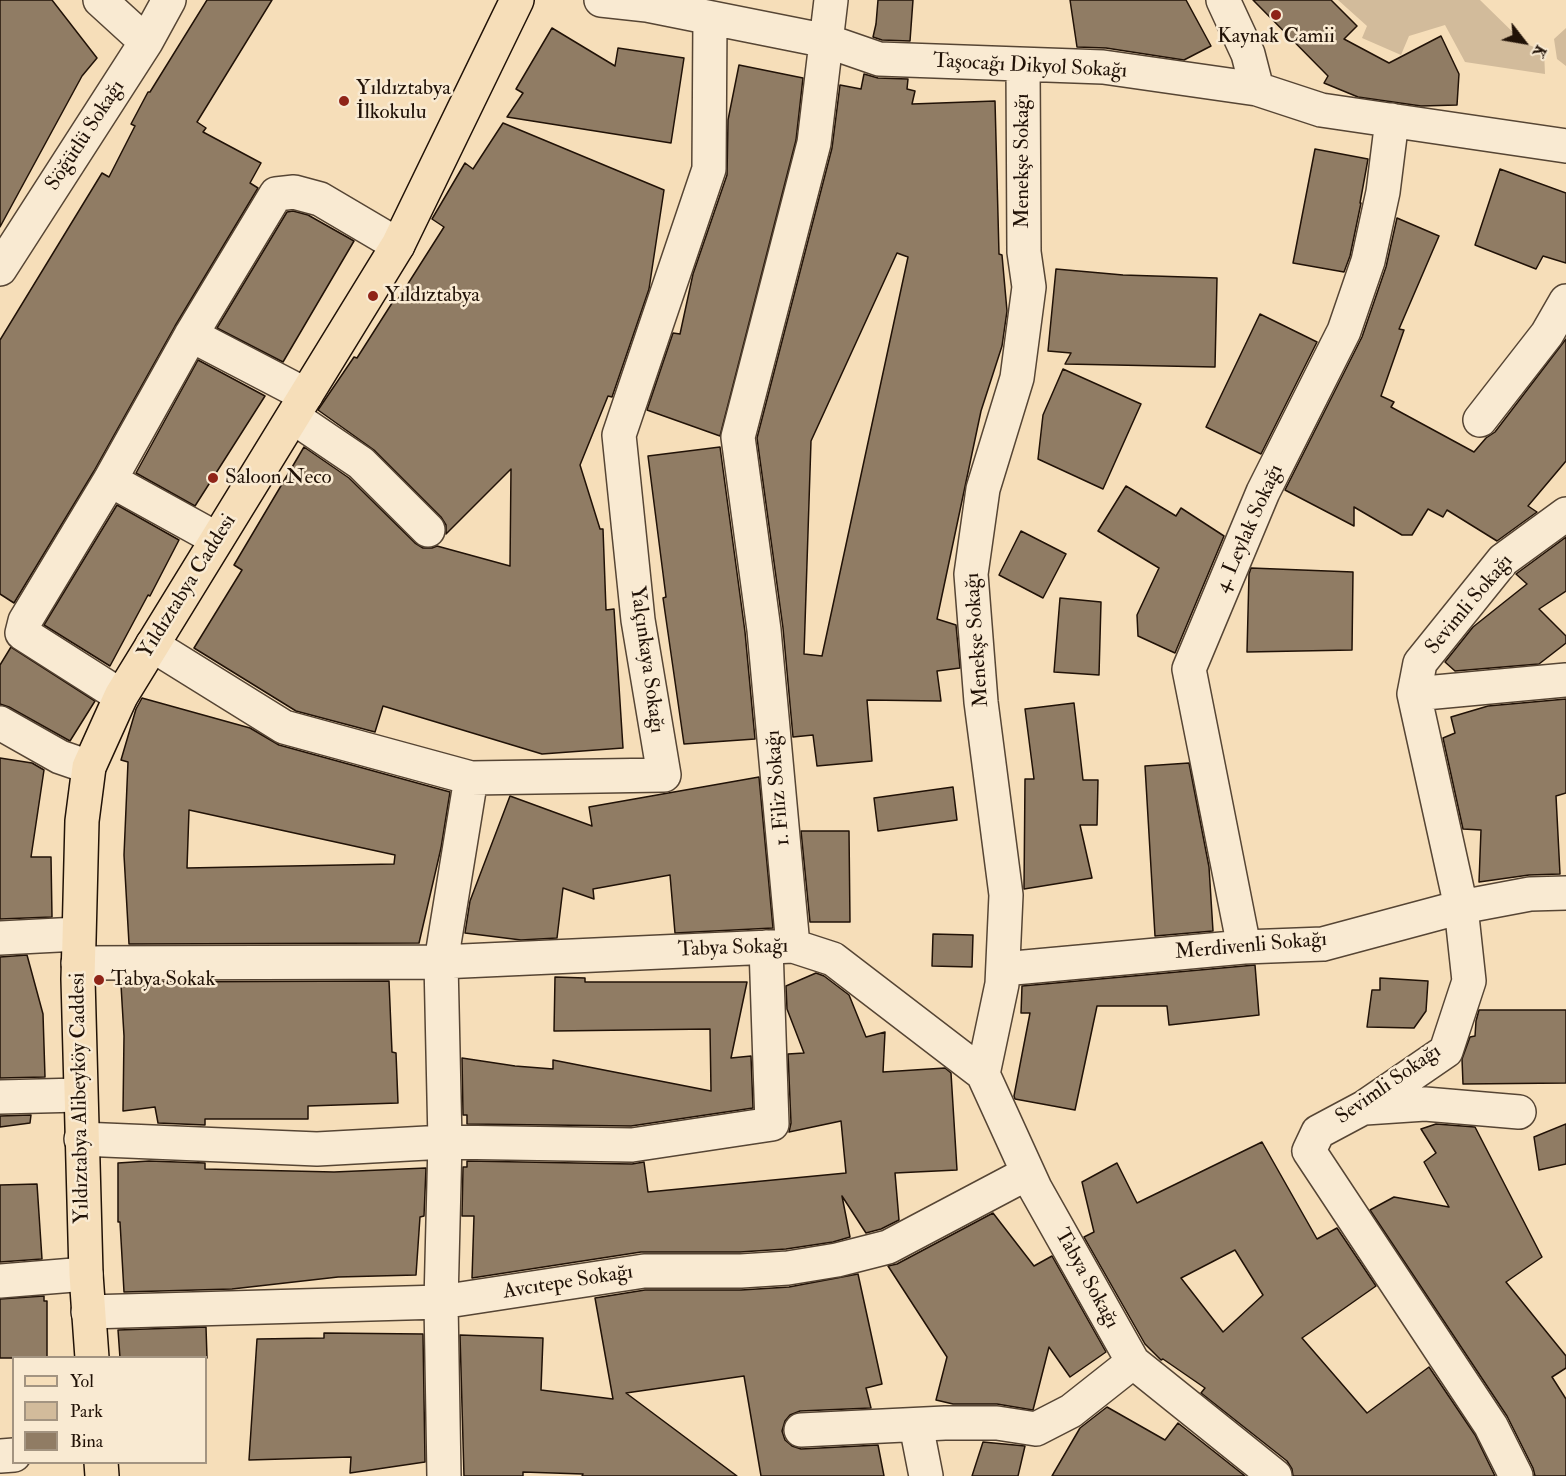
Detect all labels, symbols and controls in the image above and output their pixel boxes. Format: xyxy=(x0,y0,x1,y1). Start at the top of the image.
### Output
marker: Kaynak Camii xyxy=(1269,8,1283,22)
north arrow xyxy=(1494,12,1554,72)
place label: Kaynak Camii xyxy=(1217,24,1335,50)
text: K xyxy=(1528,41,1551,61)
street label: Taşocağı Dikyol Sokağı xyxy=(932,49,1128,85)
street label: Söğütlü Sokağı xyxy=(41,76,131,196)
place label: Yıldıztabya İlkokulu xyxy=(356,76,451,126)
marker: Yıldıztabya İlkokulu xyxy=(337,94,351,108)
street label: Menekşe Sokağı xyxy=(1010,94,1036,228)
place label: Yıldıztabya xyxy=(385,283,480,309)
marker: Yıldıztabya xyxy=(366,289,380,303)
street label: 4. Leylak Sokağı xyxy=(1210,461,1290,597)
place label: Saloon Neco xyxy=(225,465,332,491)
marker: Saloon Neco xyxy=(206,471,220,485)
street label: Yıldıztabya Caddesi xyxy=(133,510,243,664)
street label: Sevimli Sokağı xyxy=(1421,550,1519,660)
street label: Menekşe Sokağı xyxy=(961,572,995,708)
street label: Yalçınkaya Sokağı xyxy=(623,585,669,735)
street label: 1. Filiz Sokağı xyxy=(761,729,797,847)
street label: Merdivenli Sokağı xyxy=(1174,928,1328,966)
street label: Tabya Sokağı xyxy=(677,934,789,964)
place label: Tabya Sokak xyxy=(111,967,216,993)
street label: Yıldıztabya Alibeyköy Caddesi xyxy=(66,972,96,1224)
marker: Tabya Sokak xyxy=(92,973,106,987)
street label: Sevimli Sokağı xyxy=(1331,1039,1447,1131)
street label: Tabya Sokağı xyxy=(1048,1225,1124,1333)
street label: Avcıtepe Sokağı xyxy=(501,1260,635,1306)
legend xyxy=(12,1356,207,1464)
text: Yol xyxy=(70,1370,94,1393)
text: Park xyxy=(70,1400,103,1423)
text: Bina xyxy=(70,1430,103,1453)

